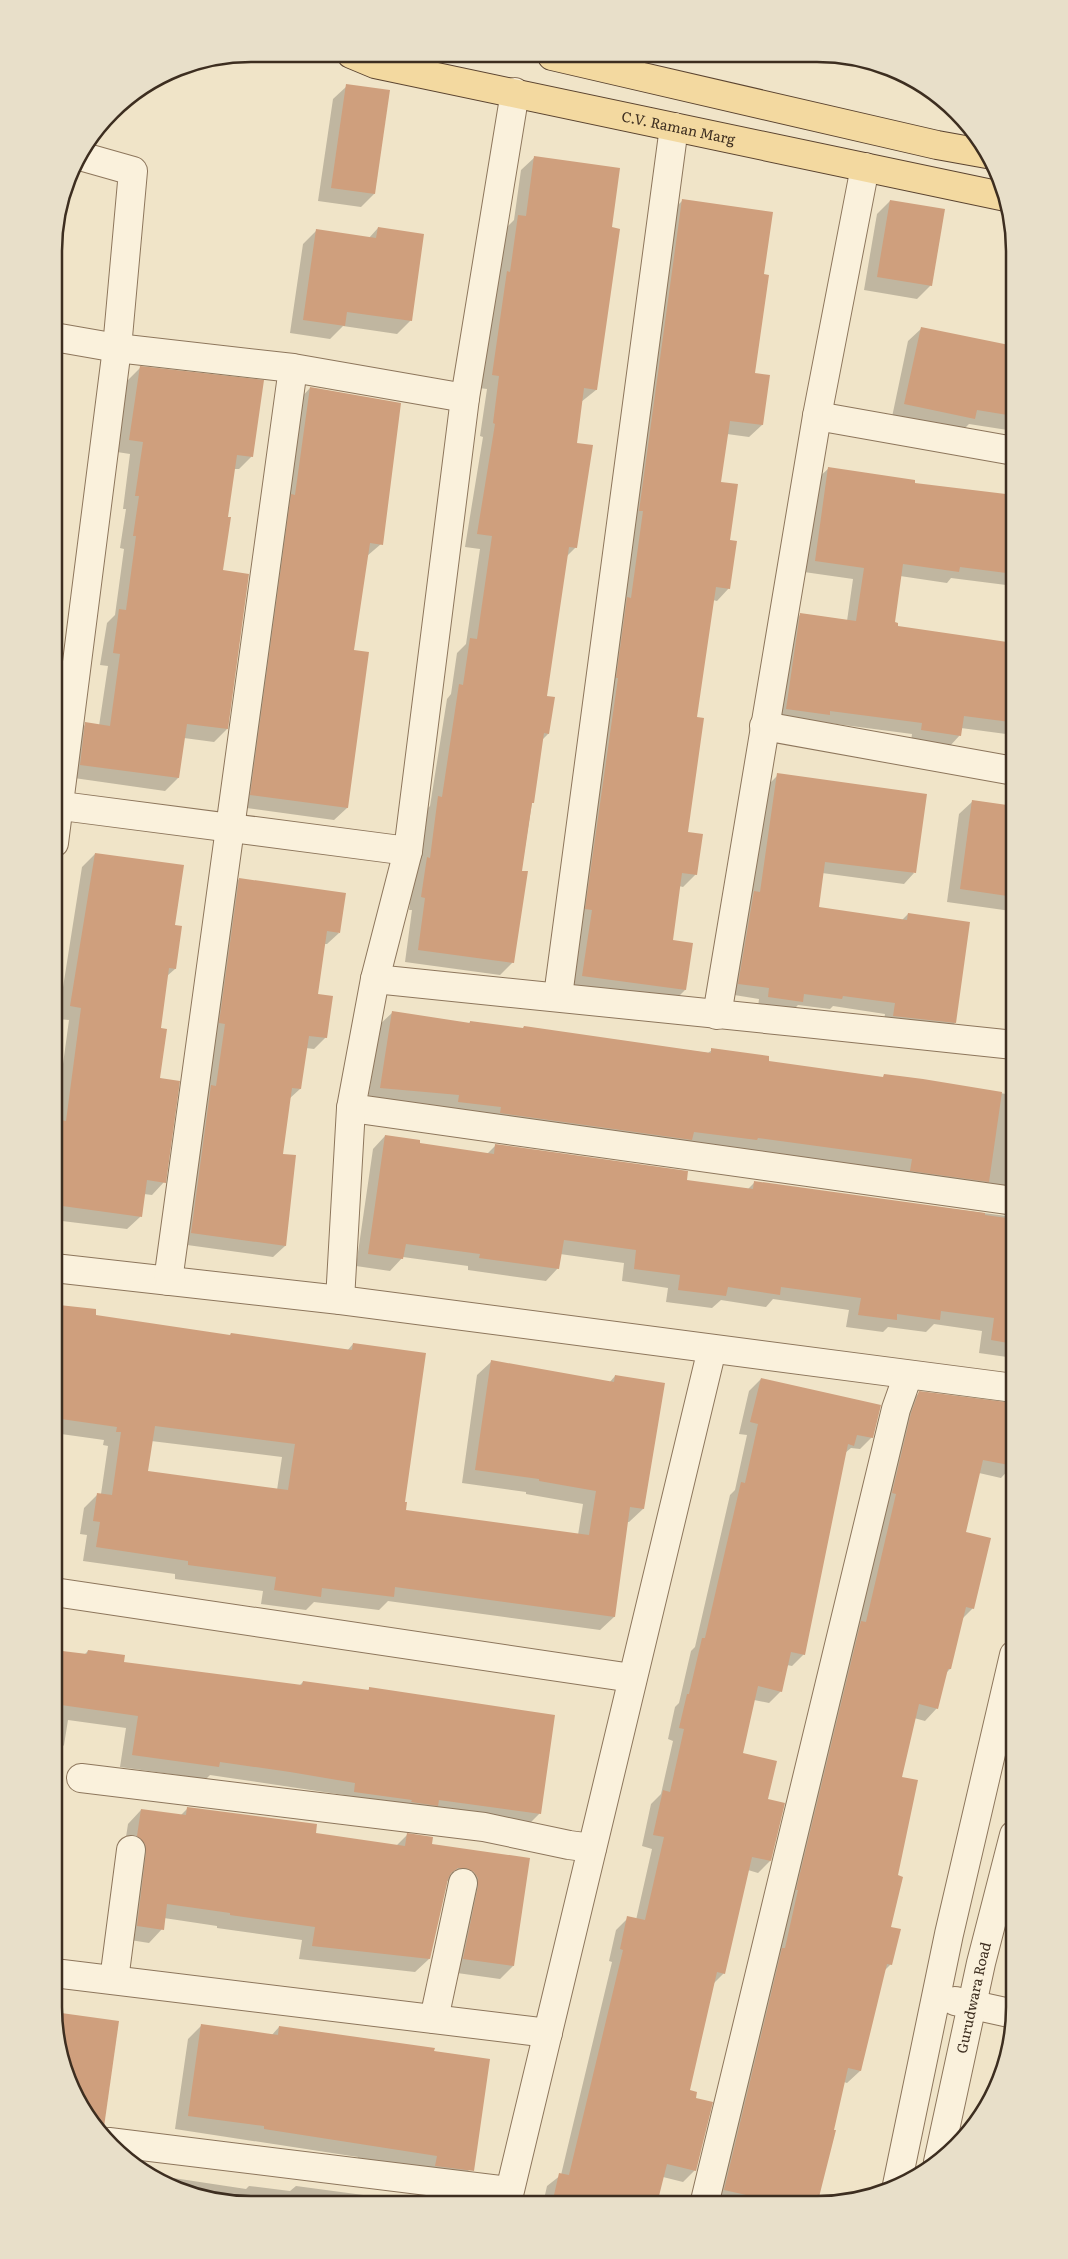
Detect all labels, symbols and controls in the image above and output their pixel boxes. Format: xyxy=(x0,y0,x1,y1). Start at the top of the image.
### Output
street label: C.V. Raman Marg xyxy=(620,105,737,149)
street label: Gurudwara Road xyxy=(951,1939,995,2055)

